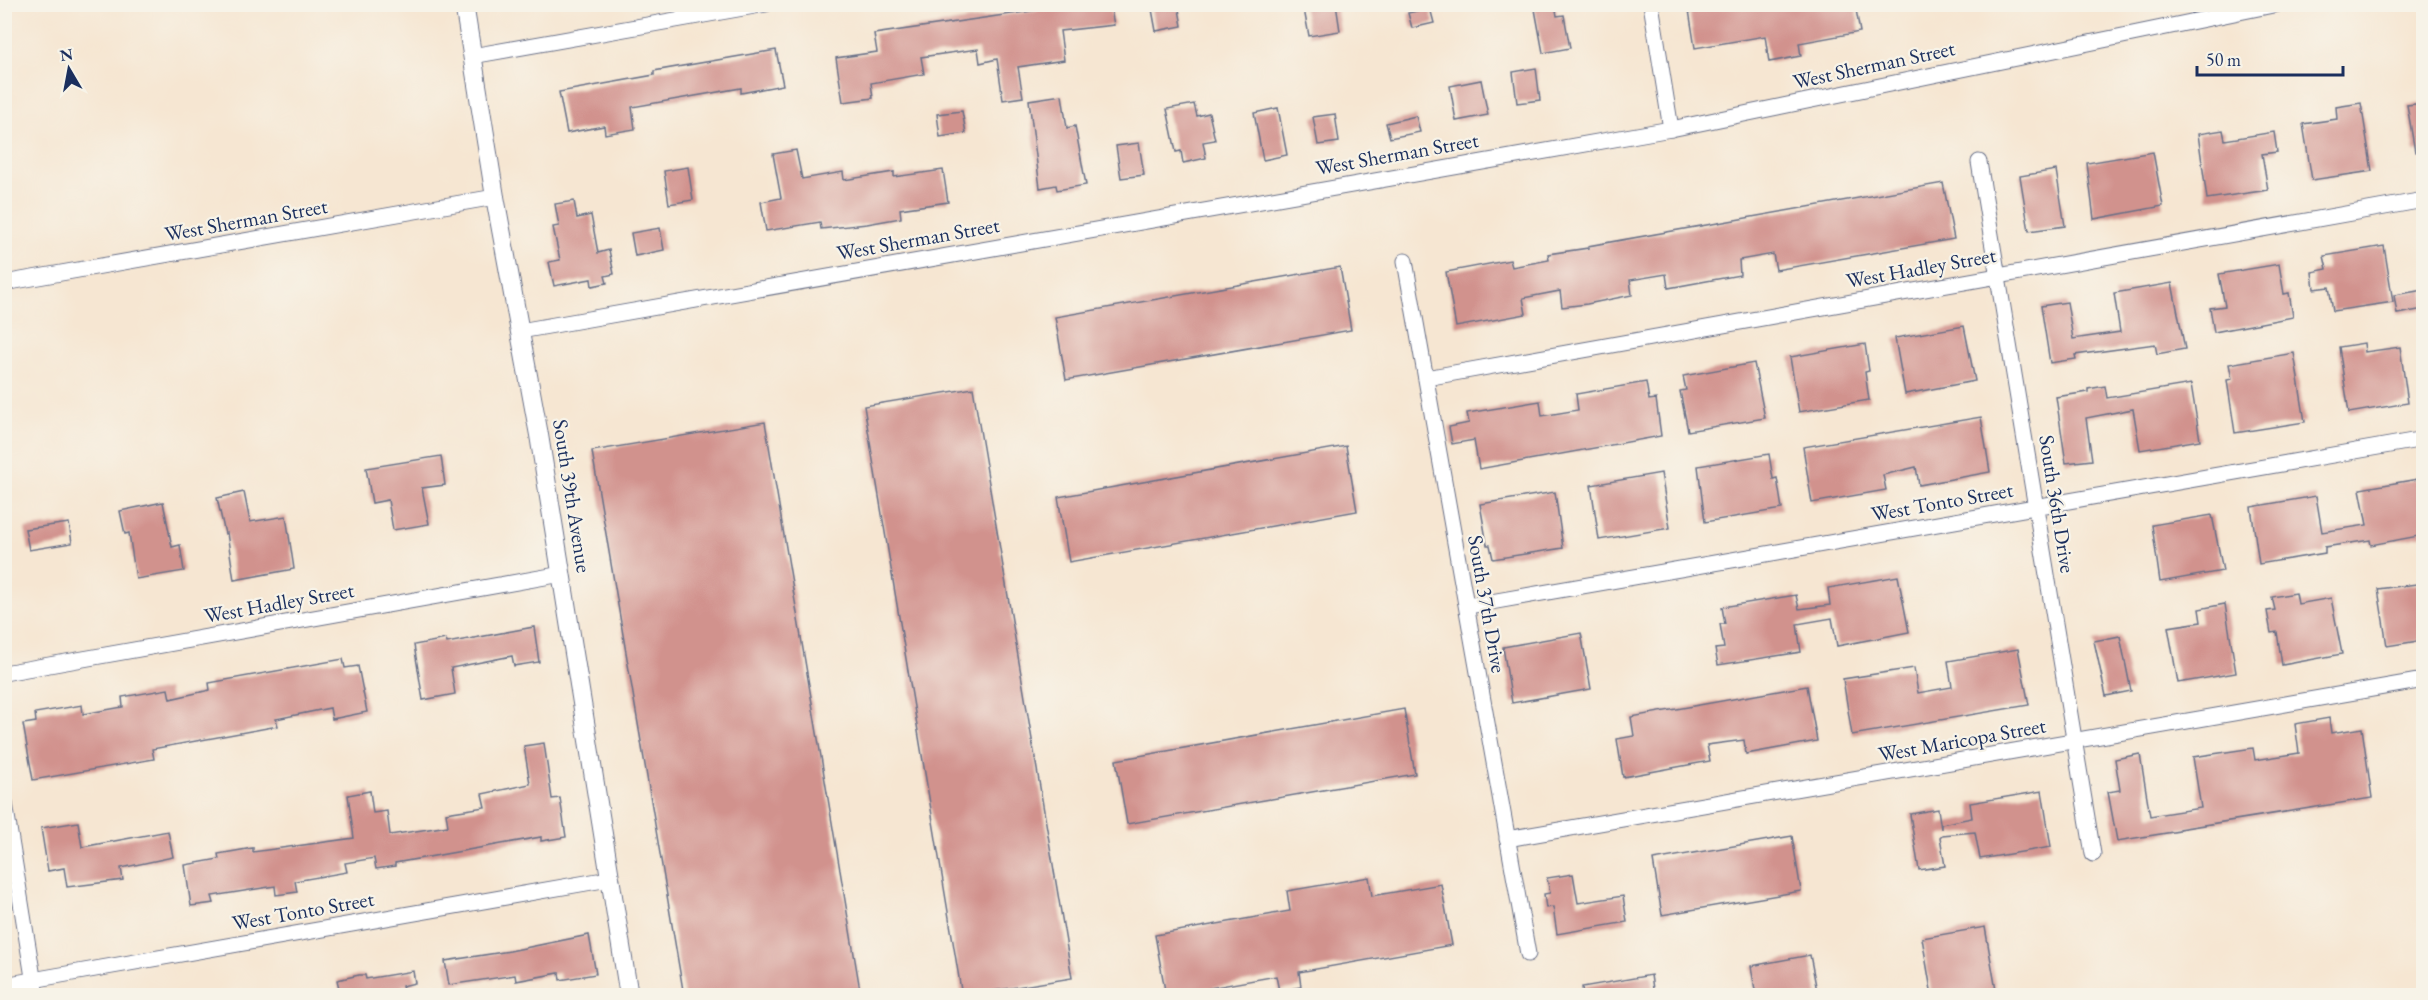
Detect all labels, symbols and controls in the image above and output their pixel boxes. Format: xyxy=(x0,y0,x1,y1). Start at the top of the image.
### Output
street label: West Sherman Street xyxy=(1790,34,1958,95)
north arrow xyxy=(39,39,99,99)
scale bar xyxy=(2197,39,2342,77)
text: N xyxy=(58,43,75,66)
text: 50 m xyxy=(2206,48,2241,71)
street label: West Sherman Street xyxy=(1313,126,1481,181)
street label: West Sherman Street xyxy=(162,192,330,247)
street label: West Sherman Street xyxy=(834,211,1002,266)
street label: West Hadley Street xyxy=(1844,241,1998,294)
street label: South 39th Avenue xyxy=(547,417,598,575)
street label: South 36th Drive xyxy=(2033,433,2082,575)
street label: West Tonto Street xyxy=(1869,476,2015,527)
street label: South 37th Drive xyxy=(1462,533,1513,675)
street label: West Hadley Street xyxy=(202,576,356,629)
street label: West Maricopa Street xyxy=(1876,711,2048,768)
street label: West Tonto Street xyxy=(230,885,376,936)

